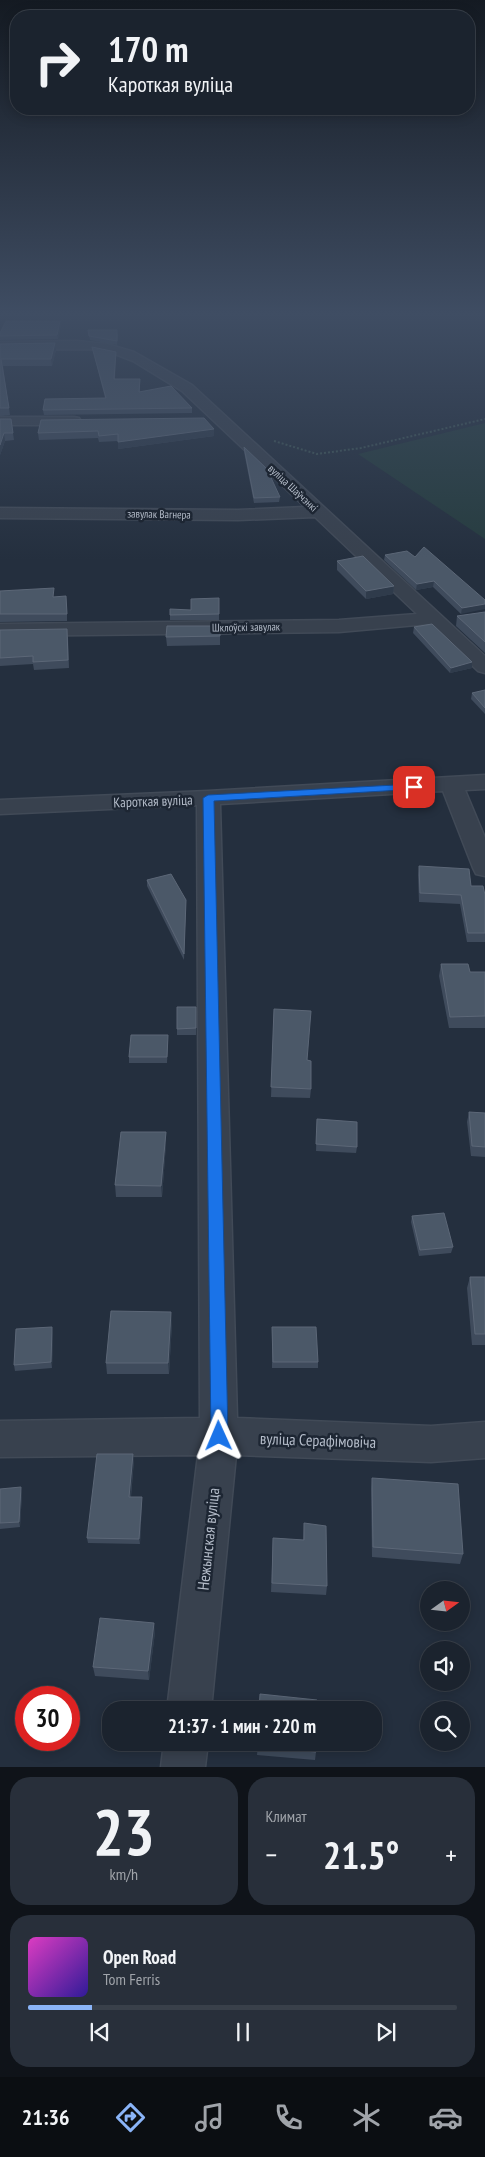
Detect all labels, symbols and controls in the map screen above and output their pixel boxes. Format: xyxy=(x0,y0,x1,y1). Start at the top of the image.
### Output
text: 170 m xyxy=(108,26,189,72)
icon: right xyxy=(25,30,90,95)
text: Кароткая вуліца xyxy=(108,70,233,98)
street label: вуліца Шаўчэнкі xyxy=(265,461,321,515)
street label: завулак Вагнера xyxy=(127,506,191,522)
street label: Шклоўскі завулак xyxy=(212,619,281,635)
pin xyxy=(393,766,435,808)
icon: arrive xyxy=(400,773,428,801)
street label: Кароткая вуліца xyxy=(113,791,193,811)
position arrow xyxy=(192,1409,244,1461)
street label: вуліца Серафімовіча xyxy=(260,1428,376,1452)
street label: Нежынская вуліца xyxy=(193,1487,223,1591)
north arrow xyxy=(420,1581,470,1631)
map controls xyxy=(420,1581,470,1751)
button: sound xyxy=(420,1641,470,1691)
speed limit sign: 30 xyxy=(15,1686,80,1751)
button: search xyxy=(420,1701,470,1751)
text: 21:37 · 1 мин · 220 m xyxy=(168,1714,316,1738)
text: 23 xyxy=(93,1789,155,1873)
text: Климат xyxy=(266,1806,307,1826)
text: 21.5° xyxy=(323,1830,399,1879)
text: − xyxy=(266,1836,277,1873)
text: + xyxy=(445,1836,457,1873)
text: km/h xyxy=(110,1864,138,1884)
text: Open Road xyxy=(103,1945,176,1969)
text: Tom Ferris xyxy=(103,1969,160,1989)
icon: previous xyxy=(86,2018,114,2046)
icon: pause xyxy=(229,2018,257,2046)
icon: next xyxy=(372,2018,400,2046)
icon: directions xyxy=(113,2100,148,2135)
icon: music xyxy=(192,2100,227,2135)
icon: phone xyxy=(271,2100,306,2135)
icon: climate xyxy=(349,2100,384,2135)
icon: car xyxy=(428,2100,463,2135)
text: 21:36 xyxy=(22,2103,69,2131)

